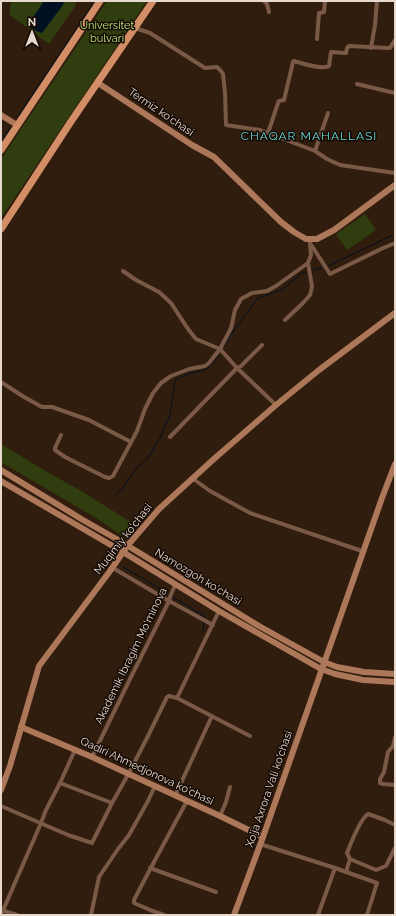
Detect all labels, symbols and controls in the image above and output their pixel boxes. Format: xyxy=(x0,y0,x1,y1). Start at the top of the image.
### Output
north arrow xyxy=(12,12,52,52)
text: N xyxy=(28,16,36,29)
park label: Universitet bulvari xyxy=(80,19,135,45)
street label: Termiz ko'chasi xyxy=(126,85,196,139)
district label: CHAQAR MAHALLASI xyxy=(241,129,377,143)
street label: Muqimiy ko'chasi xyxy=(91,501,155,577)
street label: Namozgoh ko'chasi xyxy=(152,546,244,608)
street label: Akademik Ibragim Mo'minova xyxy=(92,586,170,726)
street label: Xo'ja Axrora Vali ko'chasi xyxy=(243,729,295,849)
street label: Qadiri Ahmedjonova ko'chasi xyxy=(78,734,216,808)

